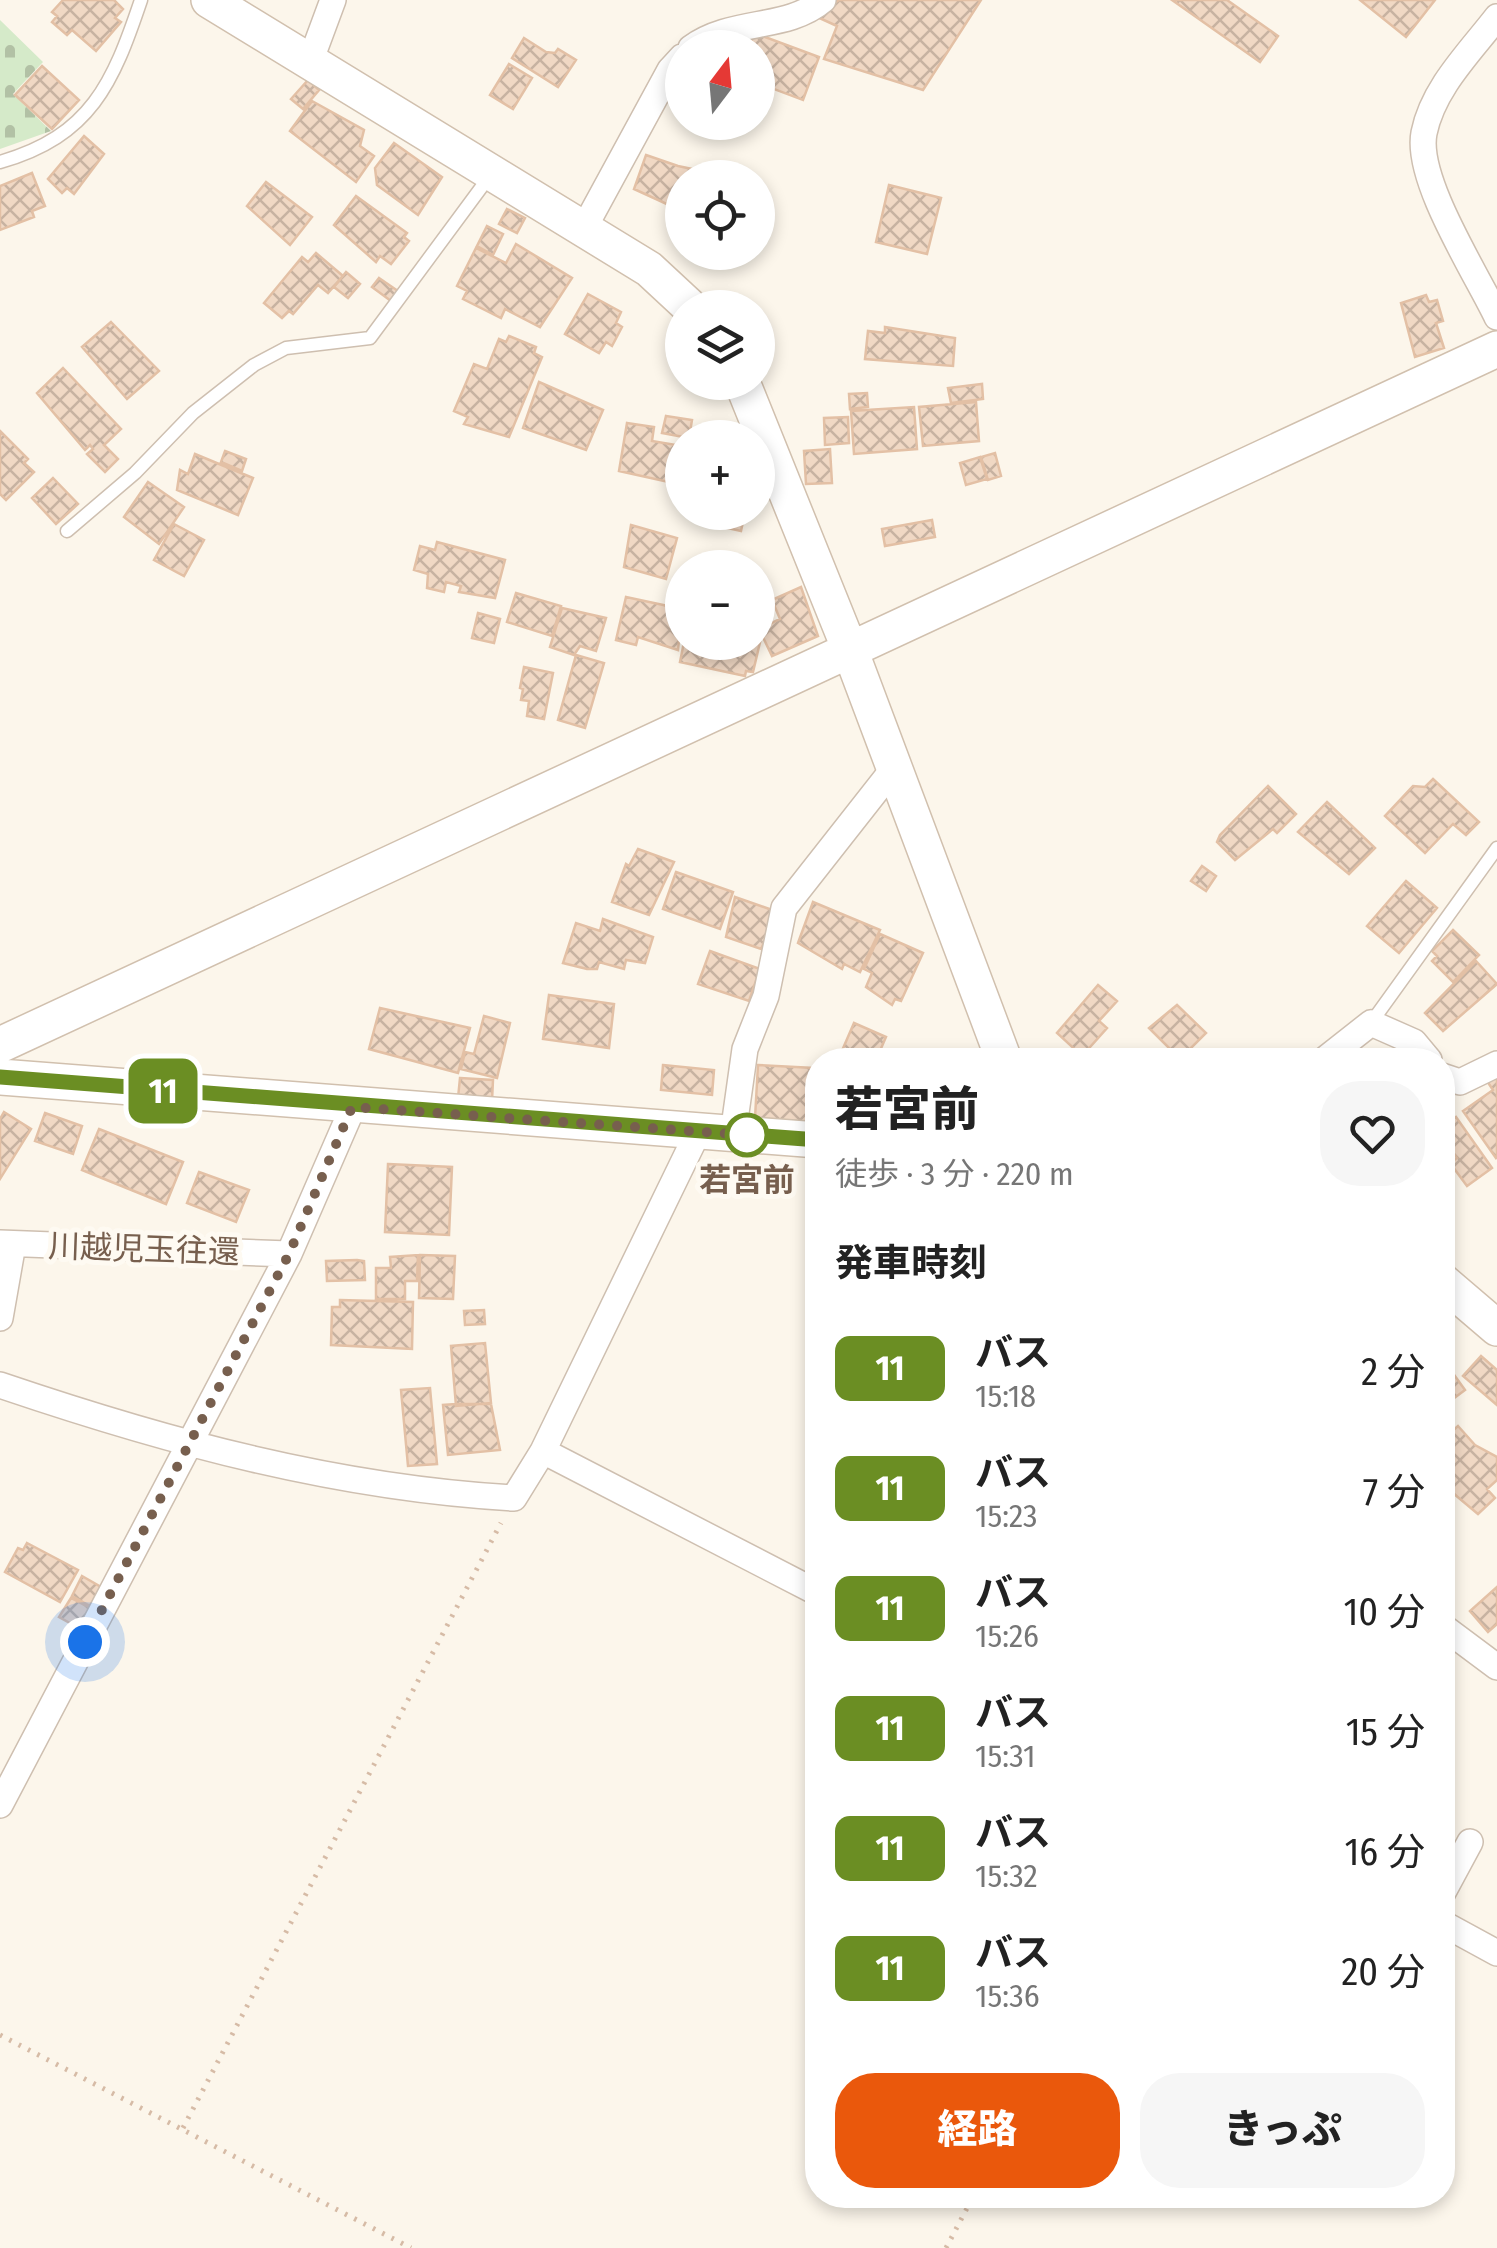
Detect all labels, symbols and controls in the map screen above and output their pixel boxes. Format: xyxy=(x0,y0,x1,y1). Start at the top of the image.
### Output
north arrow xyxy=(665,30,775,140)
map controls xyxy=(665,30,775,660)
button: locate xyxy=(665,160,775,270)
button: layers xyxy=(665,290,775,400)
button: + xyxy=(665,420,775,530)
button: − xyxy=(665,550,775,660)
line badge: 11 xyxy=(118,1058,208,1124)
text: 11 xyxy=(149,1070,177,1112)
text: 若宮前 xyxy=(835,1081,979,1139)
button: heart xyxy=(1320,1081,1425,1186)
marker: 若宮前 xyxy=(726,1114,768,1156)
text: 徒歩 · 3 分 · 220 m xyxy=(835,1155,1074,1193)
place label: 若宮前 xyxy=(699,1161,795,1199)
street label: 川越児玉往還 xyxy=(47,1227,241,1271)
text: 発車時刻 xyxy=(835,1240,987,1286)
text: バス xyxy=(975,1330,1051,1376)
text: 11 xyxy=(876,1347,904,1389)
text: 2 分 xyxy=(1361,1349,1425,1395)
text: 15:18 xyxy=(975,1377,1036,1415)
text: バス xyxy=(975,1450,1051,1496)
text: 11 xyxy=(876,1467,904,1509)
text: 7 分 xyxy=(1363,1469,1425,1515)
text: 15:23 xyxy=(975,1497,1037,1535)
text: バス xyxy=(975,1570,1051,1616)
text: 11 xyxy=(876,1587,904,1629)
text: 10 分 xyxy=(1343,1589,1425,1635)
your location xyxy=(60,1617,110,1667)
text: 15:26 xyxy=(975,1617,1039,1655)
text: バス xyxy=(975,1690,1051,1736)
text: 11 xyxy=(876,1707,904,1749)
text: 15 分 xyxy=(1346,1709,1425,1755)
text: 15:31 xyxy=(975,1737,1035,1775)
text: バス xyxy=(975,1810,1051,1856)
text: 11 xyxy=(876,1827,904,1869)
text: 16 分 xyxy=(1344,1829,1425,1875)
text: 15:32 xyxy=(975,1857,1038,1895)
text: バス xyxy=(975,1930,1051,1976)
text: 11 xyxy=(876,1947,904,1989)
text: 20 分 xyxy=(1342,1949,1425,1995)
text: 15:36 xyxy=(975,1977,1040,2015)
button: 経路 xyxy=(835,2073,1120,2188)
button: きっぷ xyxy=(1140,2073,1425,2188)

